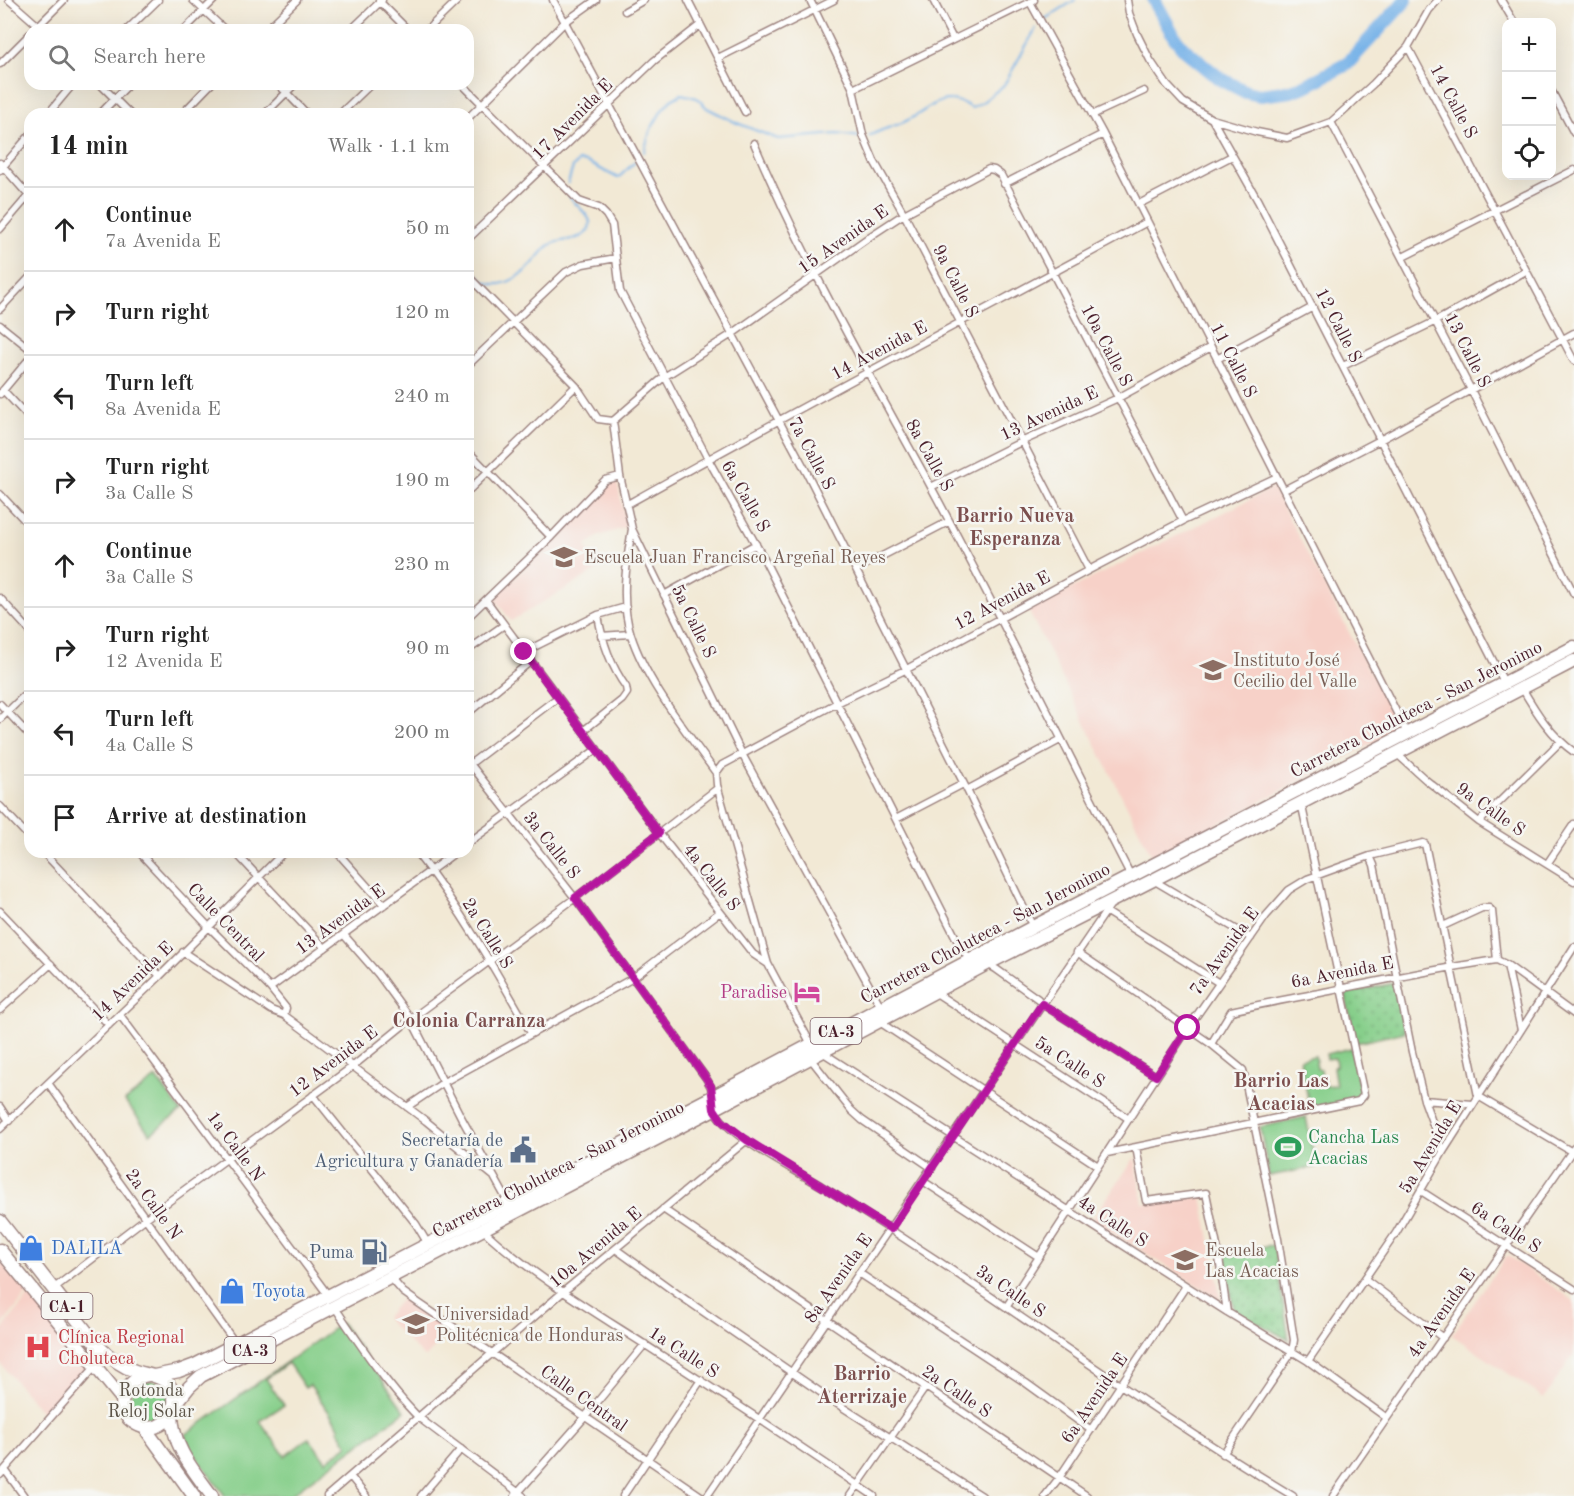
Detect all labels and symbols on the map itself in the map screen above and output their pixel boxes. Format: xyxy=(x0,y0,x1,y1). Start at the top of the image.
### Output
street label: 14 Calle S xyxy=(1426,61,1480,141)
street label: 17 Avenida E xyxy=(529,76,616,163)
street label: 15 Avenida E xyxy=(795,202,892,278)
street label: 9a Calle S xyxy=(929,242,981,321)
street label: 12 Calle S xyxy=(1312,285,1365,366)
street label: 10a Calle S xyxy=(1077,302,1135,389)
street label: 13 Calle S xyxy=(1441,310,1494,391)
street label: 14 Avenida E xyxy=(829,318,930,384)
street label: 11 Calle S xyxy=(1207,320,1260,401)
street label: 13 Avenida E xyxy=(998,383,1101,444)
street label: 7a Calle S xyxy=(785,414,838,493)
street label: 8a Calle S xyxy=(902,416,956,495)
street label: 6a Calle S xyxy=(717,458,773,535)
district label: Barrio Nueva Esperanza xyxy=(956,507,1074,550)
school or university icon: Escuela Juan Francisco Argeñal Reyes xyxy=(549,542,579,572)
place label: Escuela Juan Francisco Argeñal Reyes xyxy=(584,549,886,567)
street label: 12 Avenida E xyxy=(952,568,1053,634)
street label: 5a Calle S xyxy=(668,582,719,661)
route end xyxy=(510,638,536,664)
street label: Carretera Choluteca - San Jeronimo xyxy=(1288,638,1545,781)
place label: Instituto José Cecilio del Valle xyxy=(1233,652,1357,691)
school or university icon: Instituto José Cecilio del Valle xyxy=(1198,655,1228,685)
street label: 9a Calle S xyxy=(1453,780,1528,840)
street label: 3a Calle S xyxy=(520,809,583,882)
street label: 4a Calle S xyxy=(680,841,743,914)
street label: Carretera Choluteca - San Jeronimo xyxy=(858,860,1113,1008)
street label: Calle Central xyxy=(184,880,267,966)
street label: 13 Avenida E xyxy=(292,881,389,958)
street label: 2a Calle S xyxy=(458,895,516,972)
street label: 7a Avenida E xyxy=(1187,904,1263,999)
street label: 14 Avenida E xyxy=(88,938,177,1025)
street label: 6a Avenida E xyxy=(1289,954,1395,992)
hotel icon: Paradise xyxy=(792,977,822,1007)
place label: Paradise xyxy=(720,984,787,1002)
district label: Colonia Carranza xyxy=(392,1012,546,1032)
route start xyxy=(1174,1014,1200,1040)
road number: CA-3 xyxy=(810,1018,862,1044)
street label: 12 Avenida E xyxy=(286,1023,381,1101)
street label: 5a Calle S xyxy=(1031,1034,1108,1092)
district label: Barrio Las Acacias xyxy=(1233,1072,1329,1115)
street label: Carretera Choluteca - San Jeronimo xyxy=(430,1098,687,1241)
street label: 5a Avenida E xyxy=(1396,1098,1465,1197)
street label: 1a Calle N xyxy=(203,1108,267,1185)
place label: Cancha Las Acacias xyxy=(1308,1129,1399,1168)
place label: Secretaría de Agricultura y Ganadería xyxy=(314,1132,503,1171)
sports icon: Cancha Las Acacias xyxy=(1273,1132,1303,1162)
public building icon: Secretaría de Agricultura y Ganadería xyxy=(508,1135,538,1165)
street label: 2a Calle N xyxy=(122,1166,185,1243)
street label: 4a Calle S xyxy=(1074,1193,1151,1251)
street label: 6a Calle S xyxy=(1467,1199,1544,1257)
street label: 10a Avenida E xyxy=(546,1204,645,1292)
street label: 8a Avenida E xyxy=(802,1231,876,1326)
shop icon: DALILA xyxy=(16,1233,46,1263)
fuel station icon: Puma xyxy=(359,1237,389,1267)
place label: DALILA xyxy=(51,1240,123,1258)
place label: Escuela Las Acacias xyxy=(1205,1242,1299,1281)
place label: Puma xyxy=(309,1244,354,1262)
school or university icon: Escuela Las Acacias xyxy=(1170,1245,1200,1275)
street label: 3a Calle S xyxy=(972,1262,1048,1322)
street label: 4a Avenida E xyxy=(1405,1266,1479,1361)
shop icon: Toyota xyxy=(217,1276,247,1306)
place label: Toyota xyxy=(252,1283,305,1301)
road number: CA-1 xyxy=(42,1293,92,1319)
place label: Universidad Politécnica de Honduras xyxy=(436,1306,624,1345)
school or university icon: Universidad Politécnica de Honduras xyxy=(401,1309,431,1339)
street label: 1a Calle S xyxy=(645,1324,722,1382)
place label: Clínica Regional Choluteca xyxy=(58,1329,184,1368)
hospital icon: Clínica Regional Choluteca xyxy=(23,1332,53,1362)
road number: CA-3 xyxy=(224,1337,276,1363)
street label: 6a Avenida E xyxy=(1058,1350,1131,1447)
street label: Calle Central xyxy=(537,1362,630,1435)
street label: 2a Calle S xyxy=(918,1362,994,1422)
district label: Barrio Aterrizaje xyxy=(817,1365,907,1408)
park label: Rotonda Reloj Solar xyxy=(108,1382,195,1421)

